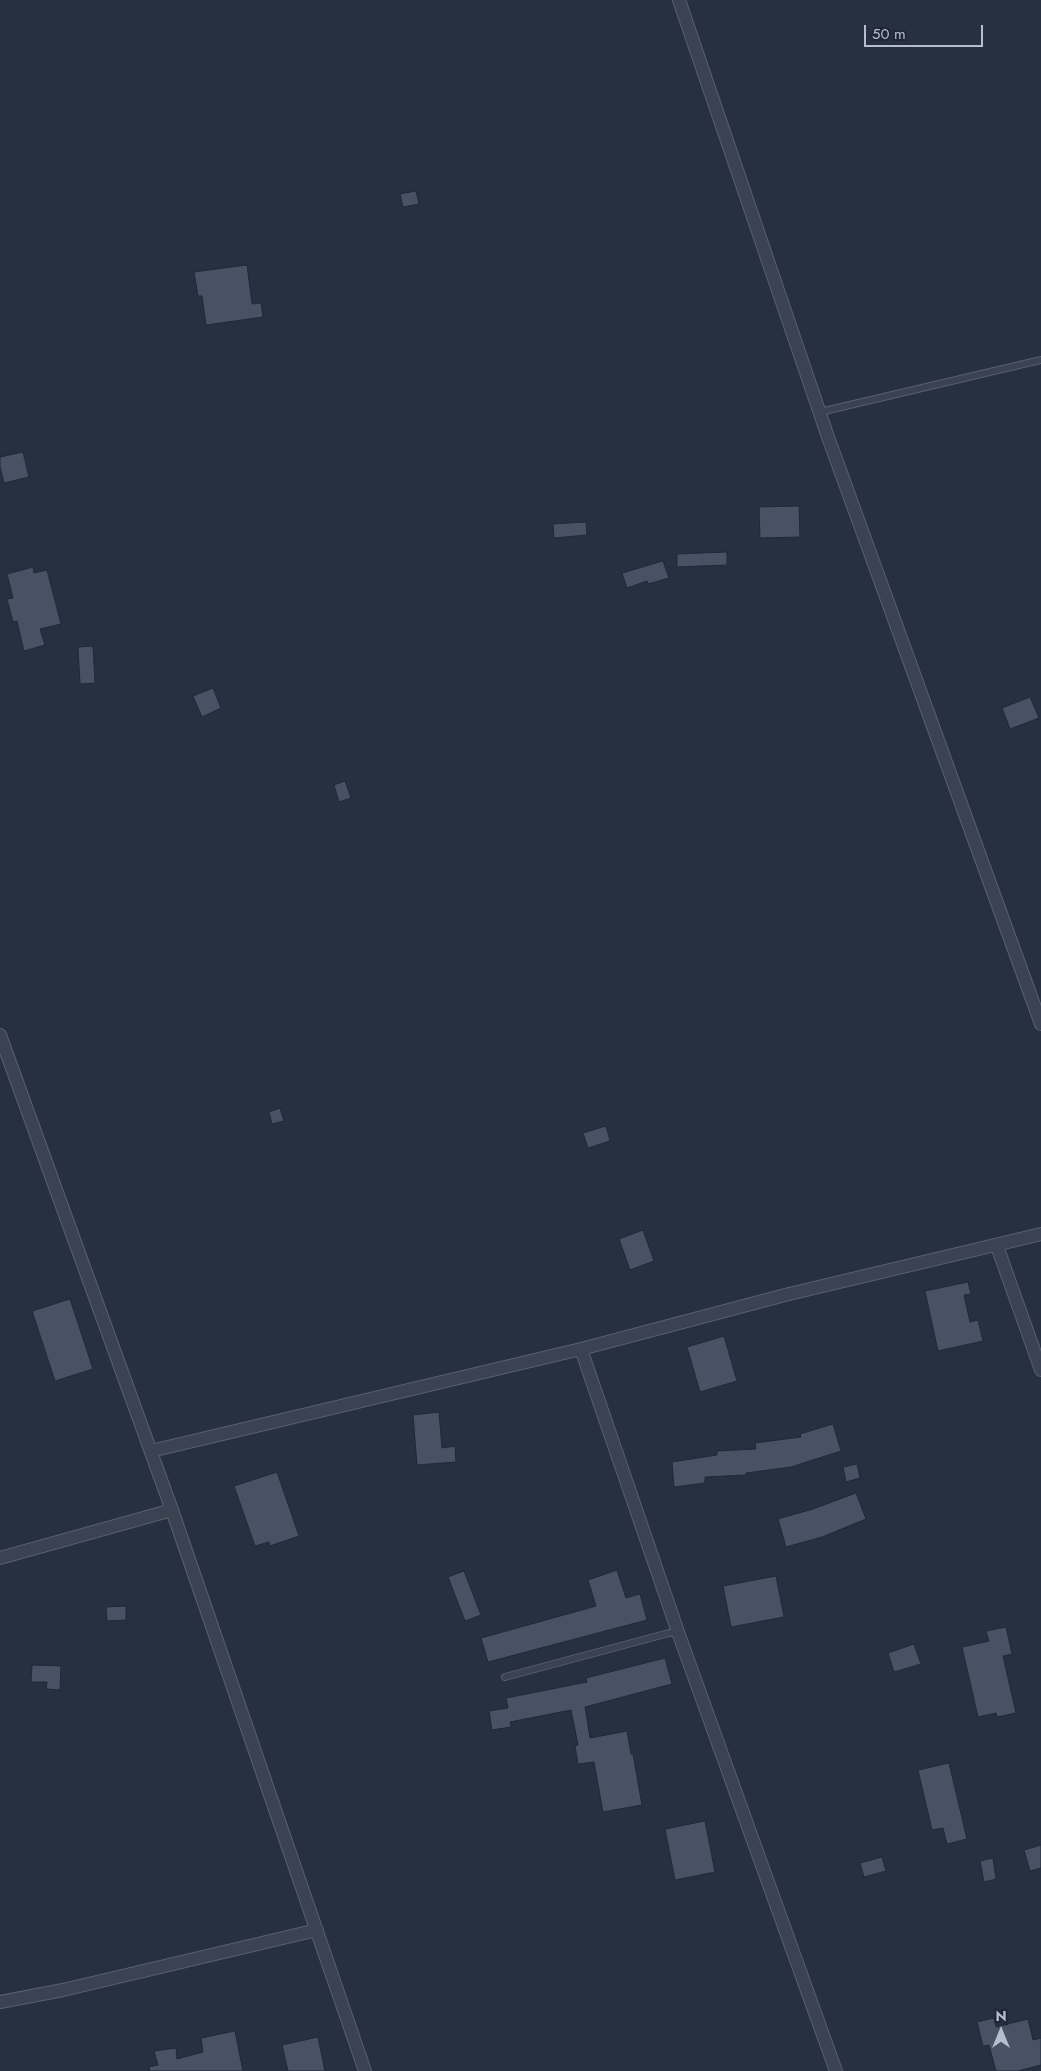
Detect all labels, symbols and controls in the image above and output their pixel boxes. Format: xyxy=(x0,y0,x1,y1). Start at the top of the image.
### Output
scale bar xyxy=(866,15,985,47)
text: 50 m xyxy=(872,23,906,45)
north arrow xyxy=(976,2006,1026,2056)
text: N xyxy=(995,2006,1007,2026)

